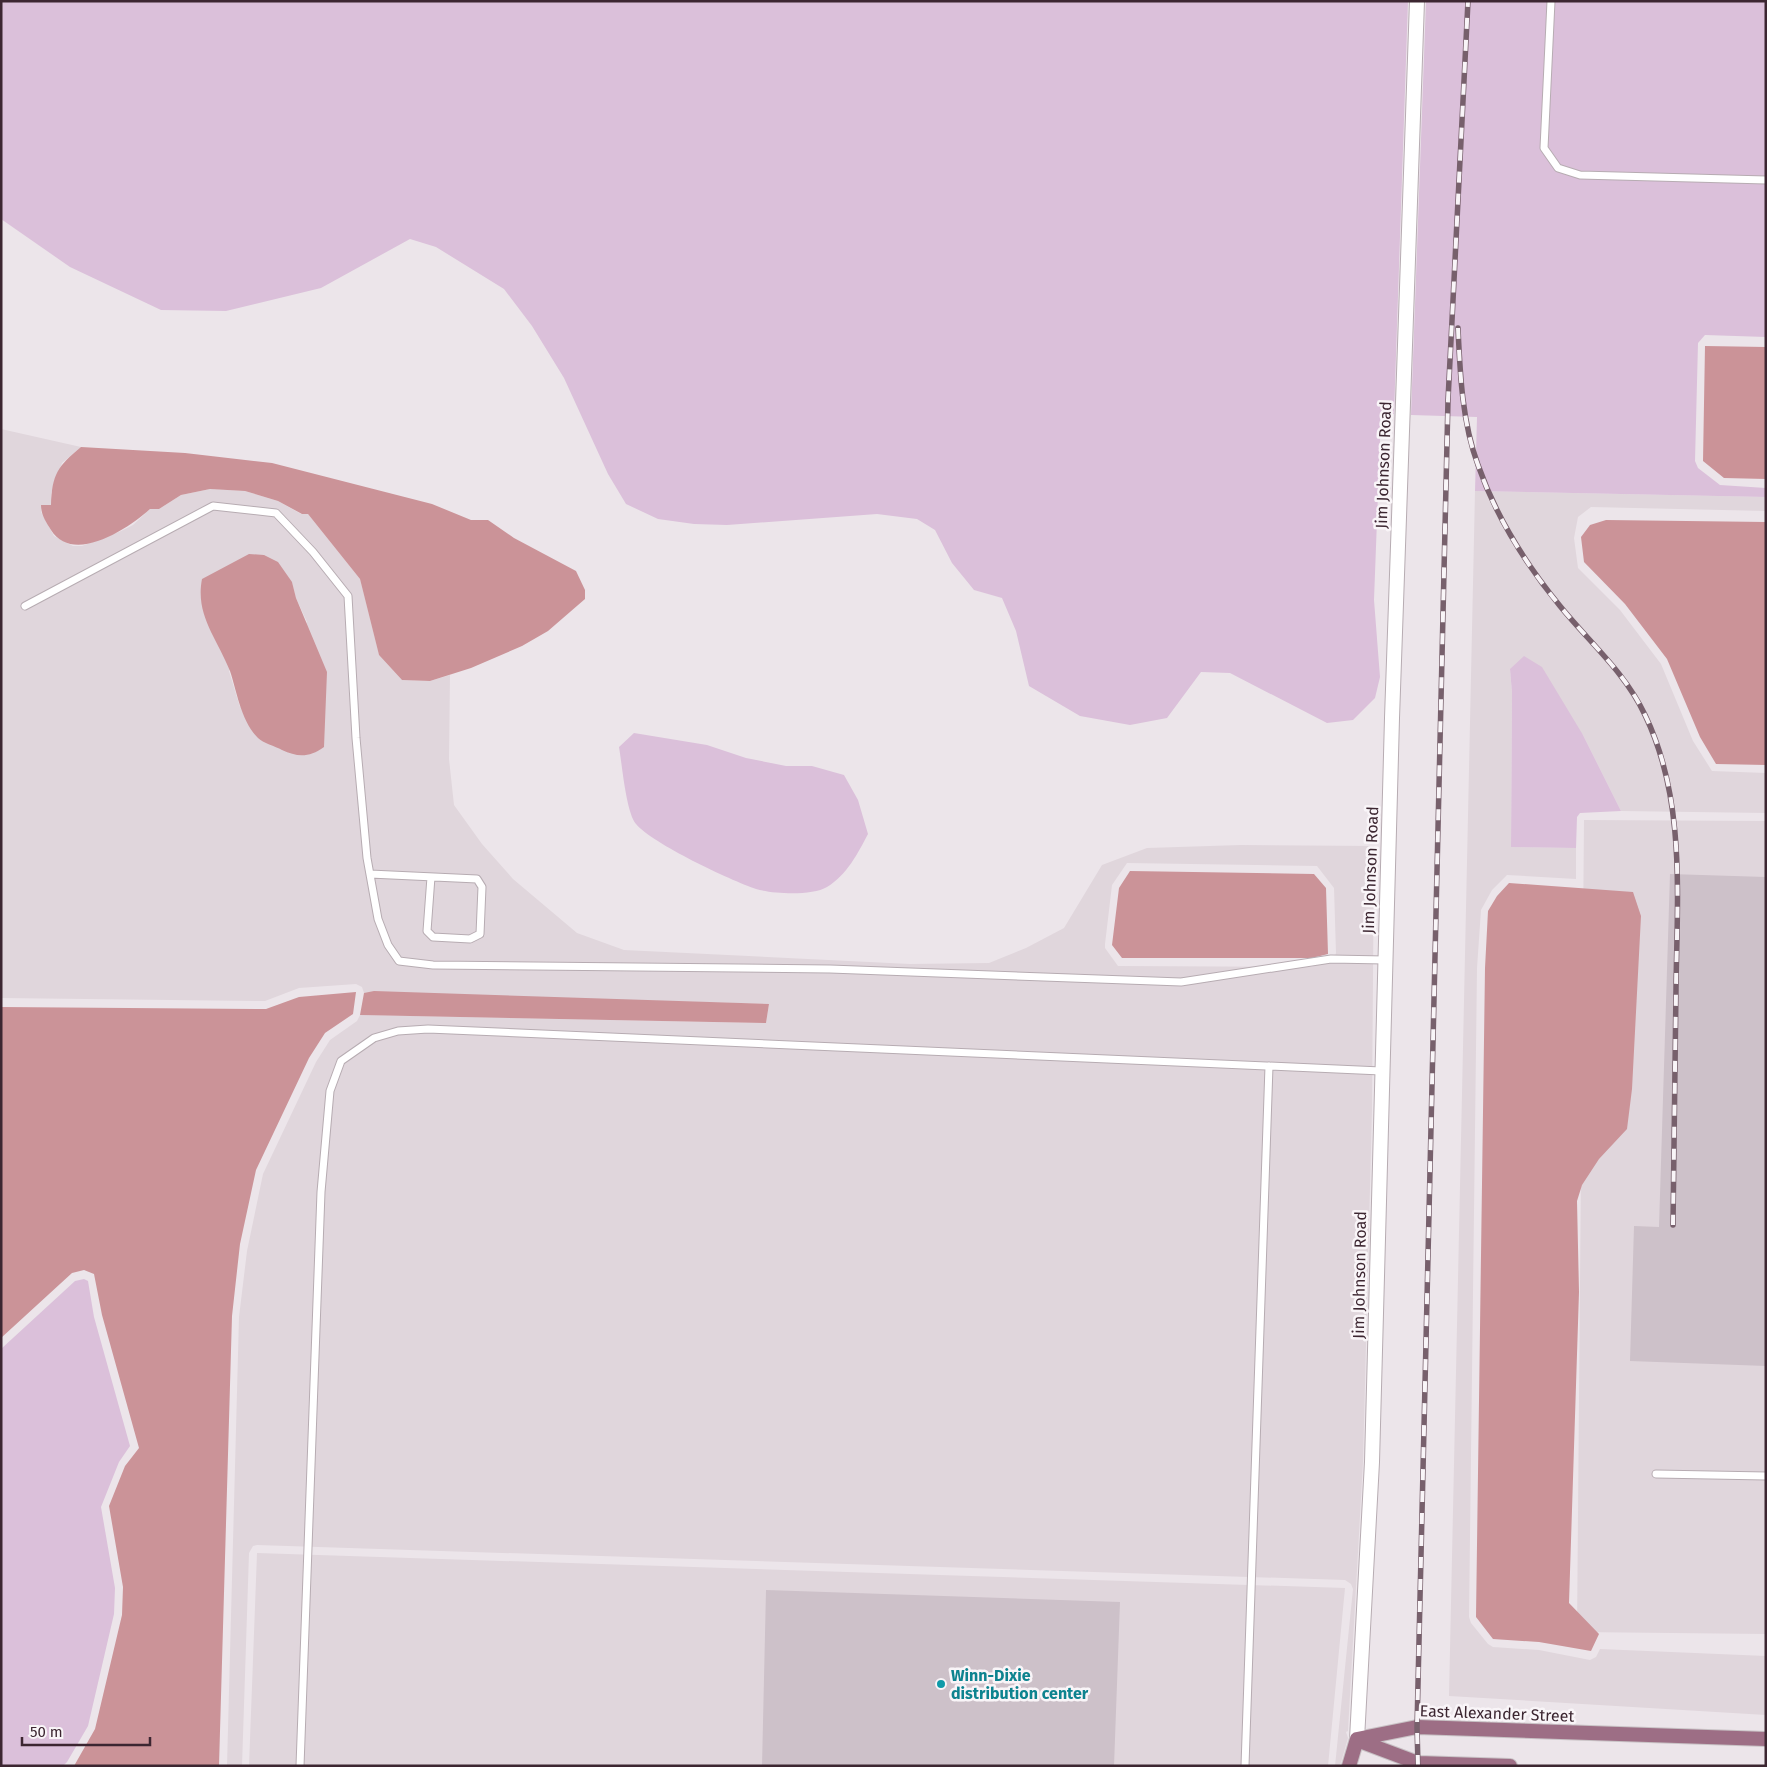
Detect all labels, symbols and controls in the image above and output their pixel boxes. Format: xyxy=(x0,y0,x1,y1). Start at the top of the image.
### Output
street label: Jim Johnson Road xyxy=(1372,401,1395,529)
street label: Jim Johnson Road xyxy=(1359,806,1382,934)
street label: Jim Johnson Road xyxy=(1349,1211,1370,1339)
place label: Winn-Dixie distribution center xyxy=(951,1666,1089,1703)
marker: Winn-Dixie distribution center xyxy=(935,1678,947,1690)
street label: East Alexander Street xyxy=(1419,1701,1575,1726)
scale bar xyxy=(22,1714,150,1746)
text: 50 m xyxy=(30,1723,63,1741)

